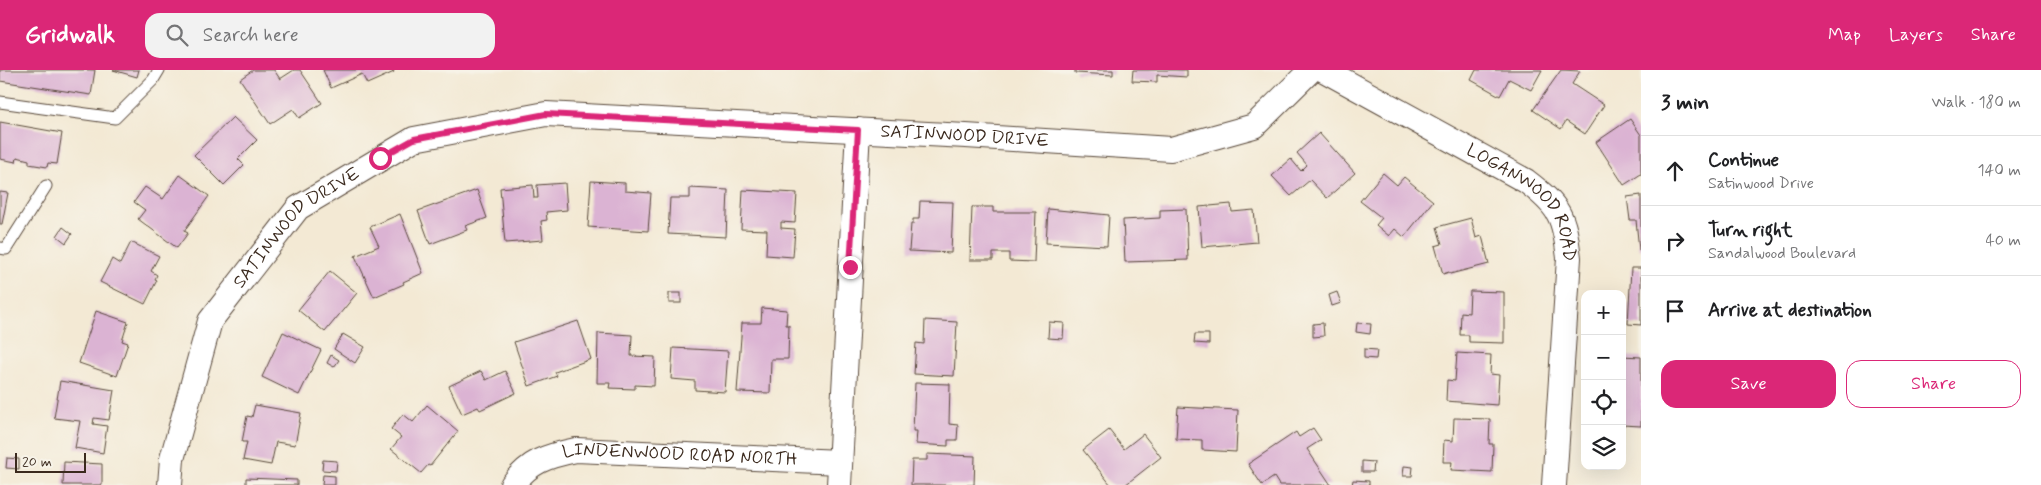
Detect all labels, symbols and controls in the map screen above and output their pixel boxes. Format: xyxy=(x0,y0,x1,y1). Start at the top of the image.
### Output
search box xyxy=(145,13,495,58)
text: Gridwalk xyxy=(25,20,115,51)
icon: search xyxy=(163,21,191,49)
text: Search here xyxy=(203,23,298,48)
text: Map xyxy=(1828,23,1861,47)
text: Layers xyxy=(1889,23,1943,47)
text: Share xyxy=(1971,23,2016,47)
text: 3 min xyxy=(1661,89,1709,117)
text: Walk · 180 m xyxy=(1932,92,2021,113)
street label: SATINWOOD DRIVE xyxy=(880,120,1050,153)
street label: LOGANWOOD ROAD xyxy=(1462,138,1581,263)
route start xyxy=(369,147,392,170)
text: Continue xyxy=(1708,148,1779,173)
icon: ahead xyxy=(1661,157,1689,185)
text: 140 m xyxy=(1977,160,2021,181)
street label: SATINWOOD DRIVE xyxy=(228,162,364,293)
text: Satinwood Drive xyxy=(1708,173,1814,194)
text: Turn right xyxy=(1708,218,1792,243)
icon: right xyxy=(1661,227,1689,255)
text: 40 m xyxy=(1985,230,2021,251)
text: Sandalwood Boulevard xyxy=(1708,243,1856,264)
route end xyxy=(839,256,862,279)
map controls xyxy=(1581,290,1626,470)
button: + xyxy=(1581,290,1626,335)
icon: arrive xyxy=(1661,297,1689,325)
text: Arrive at destination xyxy=(1708,298,1872,323)
button: − xyxy=(1581,335,1626,380)
button: Save xyxy=(1661,360,1836,408)
button: Share xyxy=(1846,360,2021,408)
button: locate xyxy=(1581,380,1626,425)
button: layers xyxy=(1581,425,1626,470)
street label: LINDENWOOD ROAD NORTH xyxy=(560,438,798,472)
scale bar xyxy=(15,450,86,473)
text: 20 m xyxy=(22,453,52,471)

